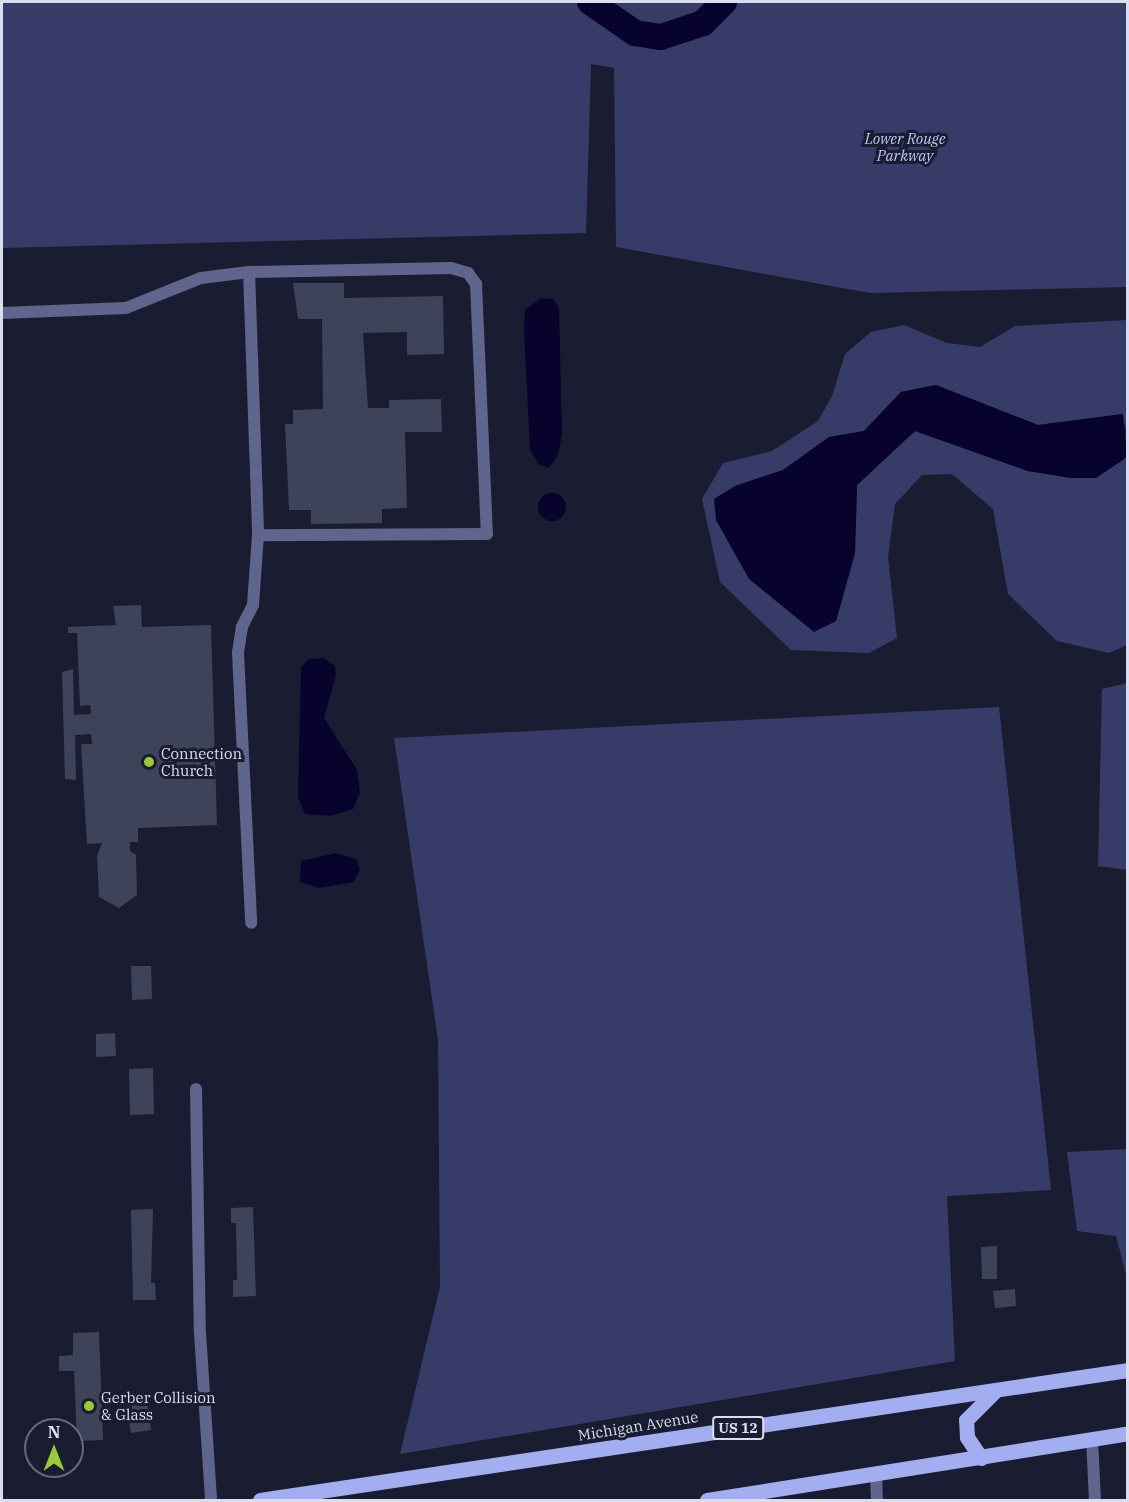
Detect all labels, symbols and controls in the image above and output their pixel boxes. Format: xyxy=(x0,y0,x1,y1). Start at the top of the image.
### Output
park label: Lower Rouge Parkway xyxy=(865,129,945,164)
place label: Connection Church xyxy=(161,744,242,779)
marker: Connection Church xyxy=(142,755,156,769)
place label: Gerber Collision & Glass xyxy=(101,1388,216,1423)
marker: Gerber Collision & Glass xyxy=(82,1399,96,1413)
street label: Michigan Avenue xyxy=(576,1408,700,1444)
road number: US 12 xyxy=(711,1417,765,1439)
north arrow xyxy=(24,1418,84,1478)
text: N xyxy=(48,1422,60,1442)

